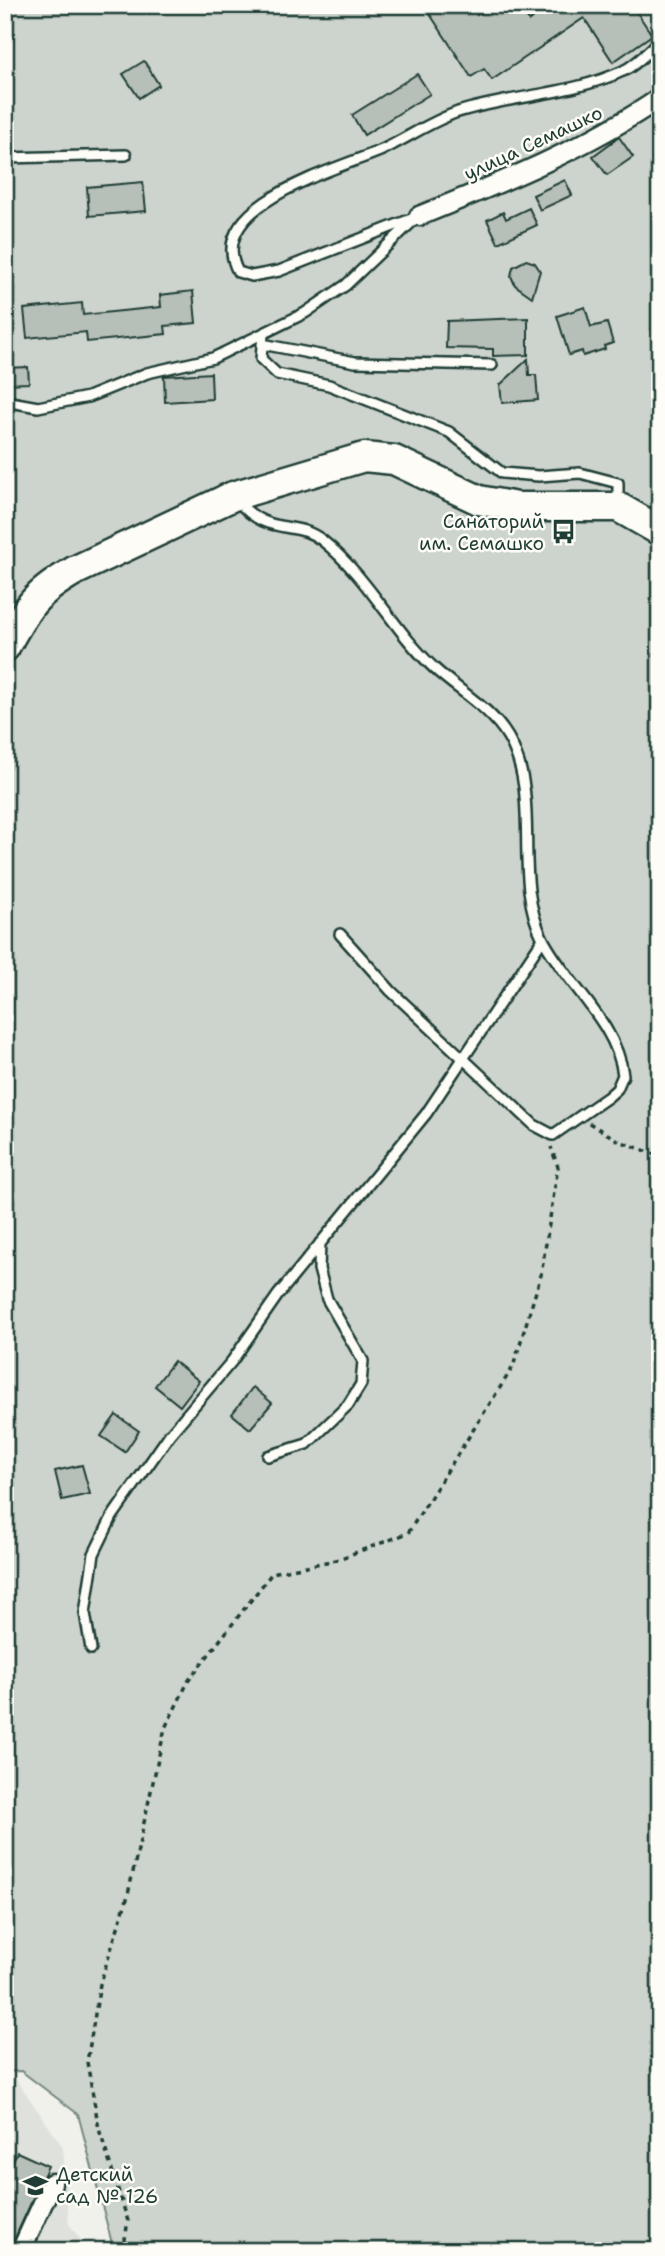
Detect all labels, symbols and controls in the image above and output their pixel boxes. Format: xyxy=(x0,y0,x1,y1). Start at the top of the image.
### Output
street label: улица Семашко xyxy=(460,100,606,186)
place label: Санаторий им. Семашко xyxy=(419,509,544,556)
bus stop icon: Санаторий им. Семашко xyxy=(550,518,578,546)
place label: Детский сад № 126 xyxy=(56,2162,158,2209)
school or university icon: Детский сад № 126 xyxy=(22,2171,50,2199)

